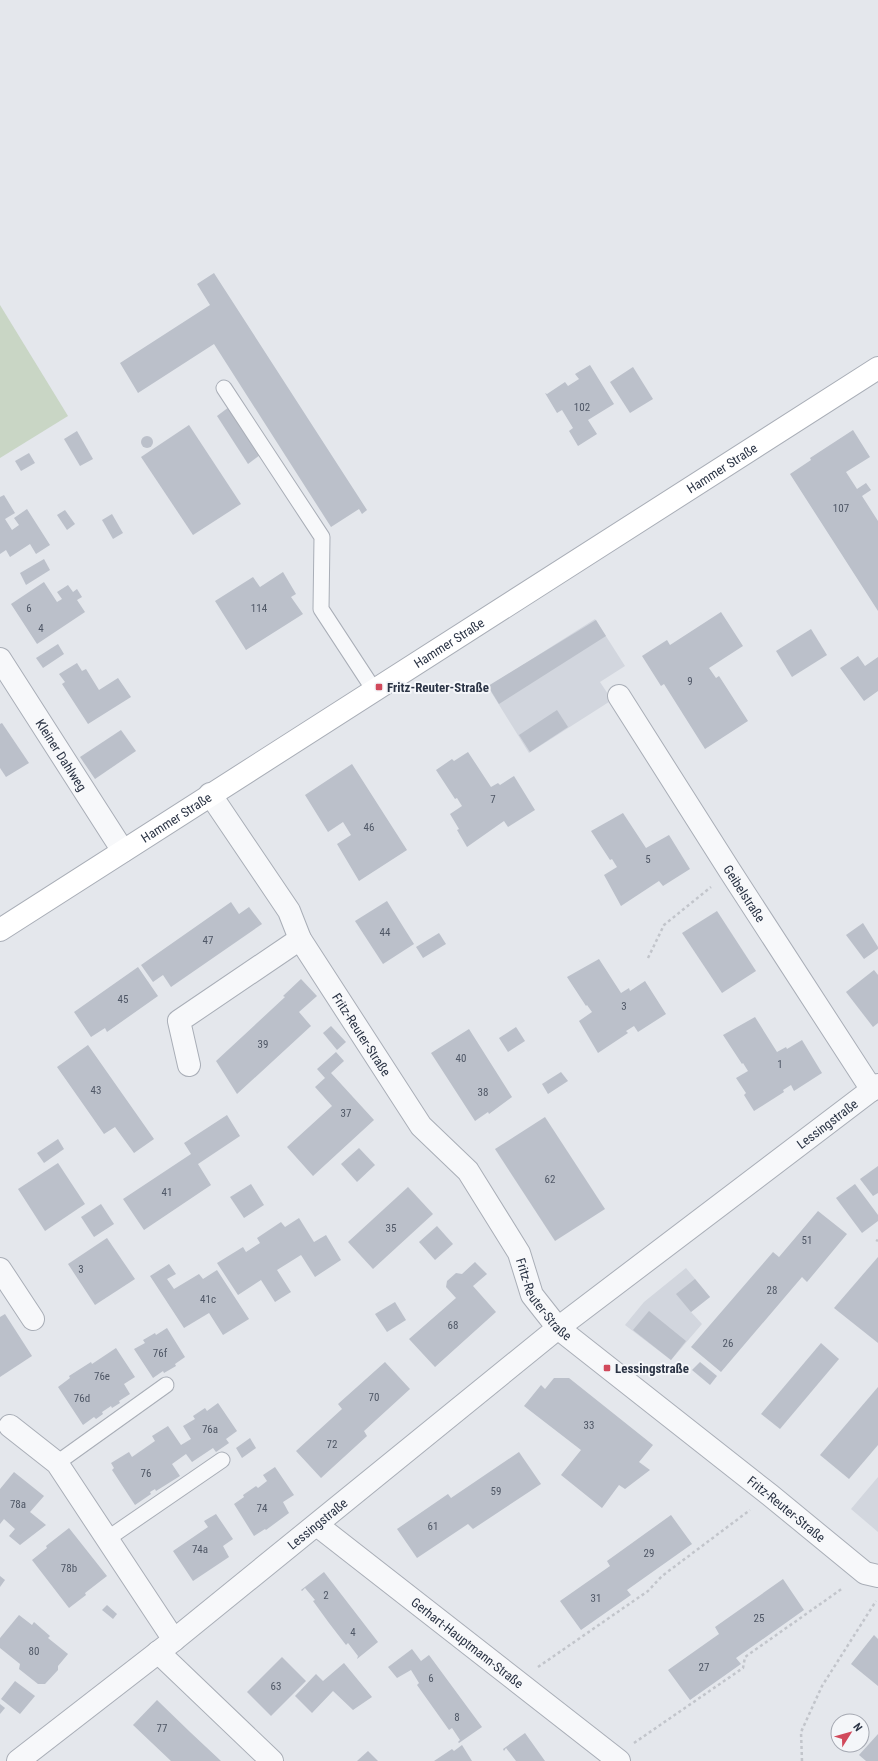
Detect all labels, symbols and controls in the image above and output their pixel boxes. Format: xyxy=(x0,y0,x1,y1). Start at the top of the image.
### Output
house number: 102 xyxy=(574,401,590,414)
street label: Hammer Straße xyxy=(684,440,760,496)
house number: 107 xyxy=(833,502,849,515)
house number: 6 xyxy=(26,602,32,615)
house number: 114 xyxy=(251,602,268,615)
street label: Hammer Straße xyxy=(411,615,487,671)
house number: 4 xyxy=(38,622,44,635)
house number: 9 xyxy=(687,675,693,688)
place label: Fritz-Reuter-Straße xyxy=(387,680,489,695)
marker: Fritz-Reuter-Straße xyxy=(374,682,384,692)
street label: Kleiner Dahlweg xyxy=(33,716,90,794)
street label: Hammer Straße xyxy=(138,789,214,845)
house number: 7 xyxy=(490,793,496,806)
house number: 46 xyxy=(364,821,374,834)
house number: 5 xyxy=(645,853,651,866)
street label: Geibelstraße xyxy=(721,862,769,925)
house number: 44 xyxy=(380,926,391,939)
house number: 47 xyxy=(203,934,213,947)
street label: Fritz-Reuter-Straße xyxy=(329,990,394,1079)
house number: 45 xyxy=(118,993,128,1006)
house number: 3 xyxy=(621,1000,627,1013)
house number: 39 xyxy=(258,1038,268,1051)
house number: 40 xyxy=(456,1052,466,1065)
house number: 1 xyxy=(777,1058,783,1071)
house number: 43 xyxy=(91,1084,101,1097)
house number: 38 xyxy=(478,1086,488,1099)
street label: Lessingstraße xyxy=(794,1096,860,1152)
house number: 37 xyxy=(341,1107,351,1120)
house number: 62 xyxy=(545,1173,555,1186)
house number: 41 xyxy=(162,1186,172,1199)
house number: 35 xyxy=(386,1222,396,1235)
house number: 51 xyxy=(802,1234,812,1247)
street label: Fritz-Reuter-Straße xyxy=(513,1256,575,1343)
house number: 3 xyxy=(78,1263,84,1276)
house number: 28 xyxy=(767,1284,777,1297)
house number: 41c xyxy=(200,1293,216,1306)
house number: 68 xyxy=(448,1319,458,1332)
house number: 26 xyxy=(723,1337,733,1350)
house number: 76f xyxy=(153,1347,168,1360)
place label: Lessingstraße xyxy=(615,1361,689,1376)
marker: Lessingstraße xyxy=(602,1363,612,1373)
house number: 76e xyxy=(94,1370,110,1383)
house number: 70 xyxy=(369,1391,379,1404)
house number: 76d xyxy=(74,1392,90,1405)
house number: 33 xyxy=(584,1419,594,1432)
house number: 76a xyxy=(202,1423,218,1436)
house number: 72 xyxy=(327,1438,337,1451)
house number: 76 xyxy=(141,1467,151,1480)
street label: Fritz-Reuter-Straße xyxy=(745,1473,828,1545)
house number: 59 xyxy=(491,1485,501,1498)
street label: Lessingstraße xyxy=(284,1495,350,1552)
house number: 78a xyxy=(10,1498,26,1511)
house number: 74 xyxy=(257,1502,268,1515)
house number: 61 xyxy=(428,1520,438,1533)
house number: 74a xyxy=(192,1543,208,1556)
house number: 29 xyxy=(644,1547,654,1560)
house number: 78b xyxy=(61,1562,77,1575)
house number: 2 xyxy=(323,1589,329,1602)
house number: 31 xyxy=(591,1592,601,1605)
street label: Gerhart-Hauptmann-Straße xyxy=(409,1594,526,1691)
house number: 25 xyxy=(754,1612,764,1625)
house number: 4 xyxy=(350,1626,356,1639)
house number: 80 xyxy=(29,1645,39,1658)
house number: 27 xyxy=(699,1661,709,1674)
house number: 6 xyxy=(428,1672,434,1685)
house number: 63 xyxy=(271,1680,281,1693)
house number: 8 xyxy=(454,1711,460,1724)
north arrow xyxy=(830,1713,870,1753)
text: N xyxy=(850,1721,865,1734)
house number: 77 xyxy=(157,1722,167,1735)

